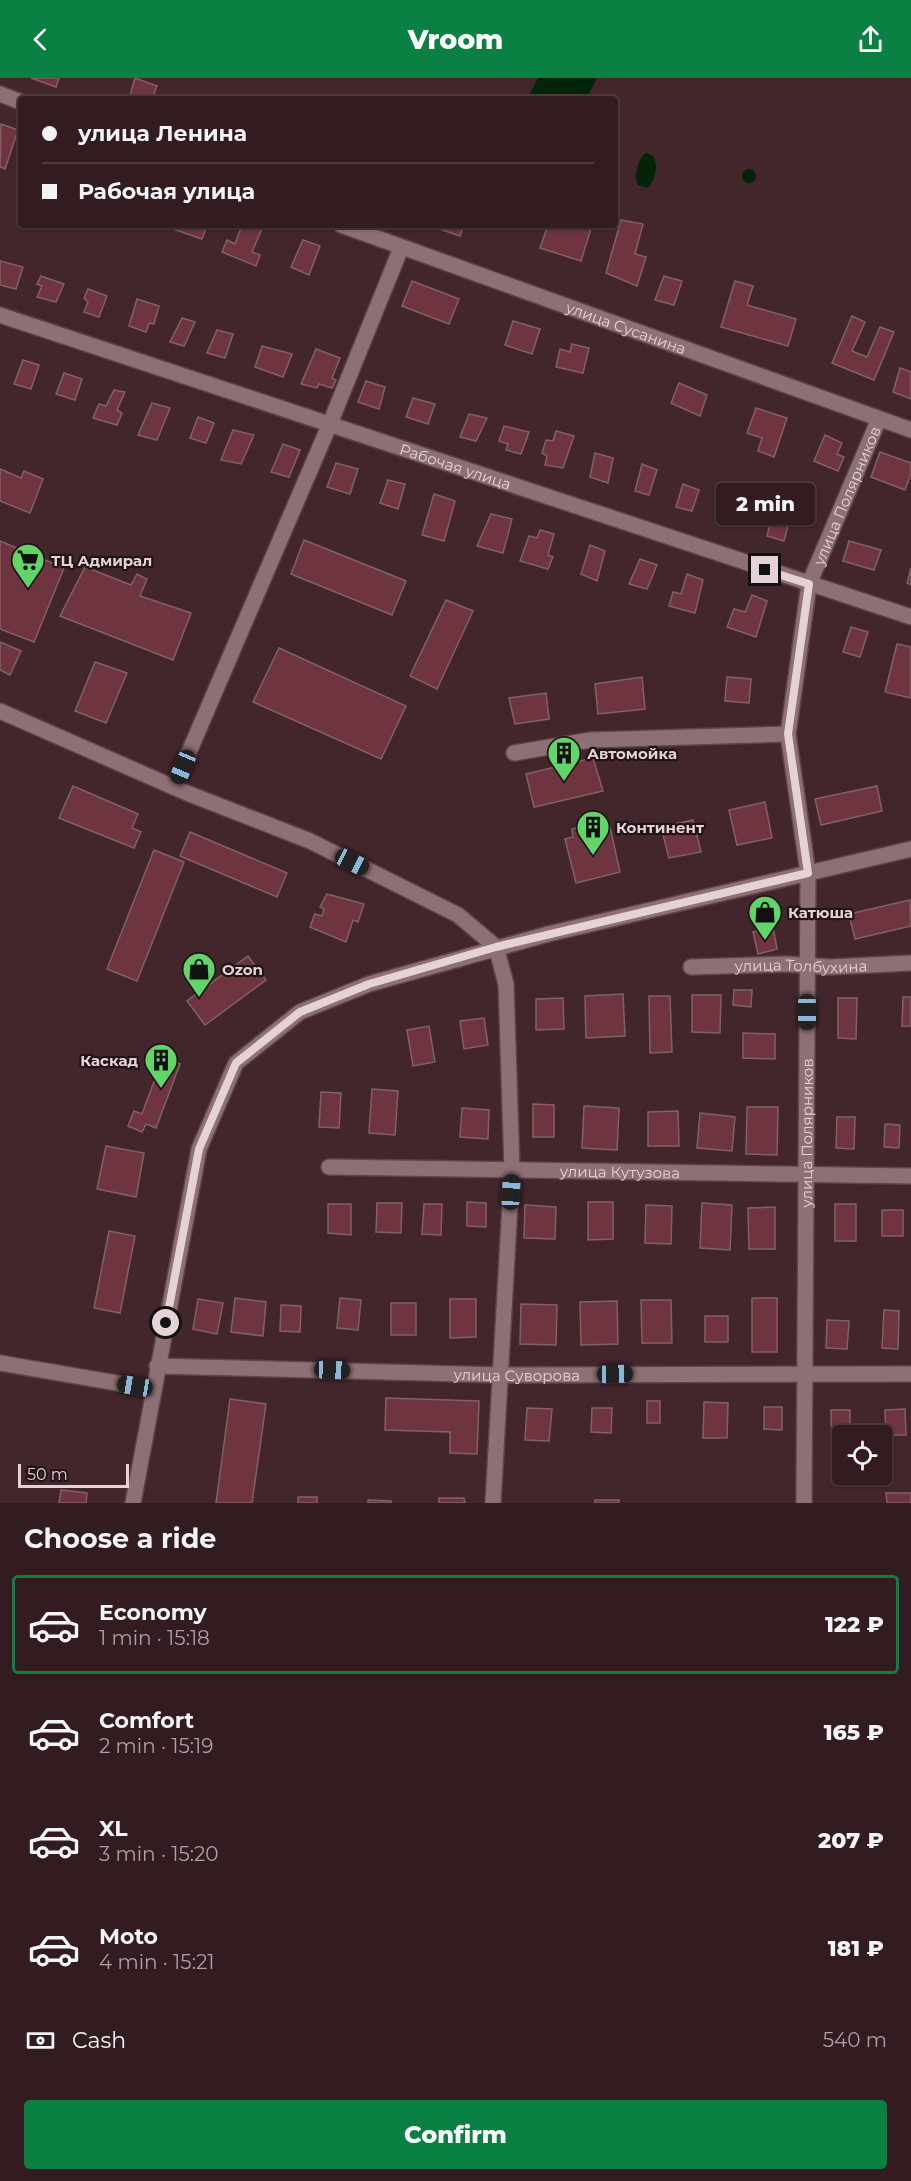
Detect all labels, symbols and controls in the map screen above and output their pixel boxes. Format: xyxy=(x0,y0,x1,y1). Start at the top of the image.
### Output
icon: back xyxy=(24,23,57,56)
text: Vroom xyxy=(408,23,503,56)
icon: share xyxy=(854,23,887,56)
text: улица Ленина xyxy=(78,120,247,147)
text: Рабочая улица xyxy=(78,178,255,205)
street label: улица Сусанина xyxy=(563,297,689,358)
street label: улица Полярников xyxy=(808,423,884,569)
street label: Рабочая улица xyxy=(397,439,514,493)
callout: 2 min xyxy=(716,483,814,525)
text: 2 min xyxy=(736,492,795,516)
supermarket icon: ТЦ Адмирал xyxy=(10,542,46,589)
place label: ТЦ Адмирал xyxy=(51,551,152,570)
route end xyxy=(751,556,778,583)
building icon: Автомойка xyxy=(546,735,582,782)
place label: Автомойка xyxy=(587,744,677,763)
car xyxy=(168,747,198,787)
building icon: Континент xyxy=(575,809,611,856)
place label: Континент xyxy=(616,818,704,837)
car xyxy=(332,846,372,878)
shop icon: Катюша xyxy=(747,894,783,941)
place label: Катюша xyxy=(788,903,853,922)
shop icon: Ozon xyxy=(181,951,217,998)
street label: улица Толбухина xyxy=(733,954,868,977)
place label: Ozon xyxy=(222,960,263,979)
car xyxy=(798,994,816,1030)
building icon: Каскад xyxy=(143,1042,179,1089)
place label: Каскад xyxy=(80,1051,138,1070)
street label: улица Полярников xyxy=(796,1058,816,1209)
street label: улица Кутузова xyxy=(559,1161,680,1182)
car xyxy=(501,1174,521,1210)
route start xyxy=(152,1309,179,1336)
car xyxy=(314,1360,350,1380)
street label: улица Суворова xyxy=(452,1364,580,1385)
car xyxy=(597,1365,633,1383)
car xyxy=(116,1374,154,1398)
map controls xyxy=(832,1425,892,1485)
button: locate xyxy=(832,1425,892,1485)
scale bar xyxy=(18,1461,129,1488)
text: 50 m xyxy=(27,1465,68,1484)
text: Choose a ride xyxy=(24,1522,216,1555)
icon: car xyxy=(27,1598,81,1652)
text: Economy xyxy=(99,1599,207,1626)
text: 122 ₽ xyxy=(825,1611,884,1638)
text: 1 min · 15:18 xyxy=(99,1626,210,1650)
icon: car xyxy=(27,1706,81,1760)
text: Comfort xyxy=(99,1707,194,1734)
text: 165 ₽ xyxy=(824,1719,884,1746)
text: 2 min · 15:19 xyxy=(99,1734,213,1758)
icon: car xyxy=(27,1814,81,1868)
text: XL xyxy=(99,1815,128,1842)
text: 207 ₽ xyxy=(818,1827,884,1854)
text: 3 min · 15:20 xyxy=(99,1842,219,1866)
icon: car xyxy=(27,1922,81,1976)
text: Moto xyxy=(99,1923,158,1950)
text: 181 ₽ xyxy=(828,1935,884,1962)
text: 4 min · 15:21 xyxy=(99,1950,214,1974)
icon: cash xyxy=(24,2024,57,2057)
text: Cash xyxy=(72,2027,126,2054)
text: 540 m xyxy=(823,2028,887,2052)
button: Confirm xyxy=(24,2100,887,2169)

